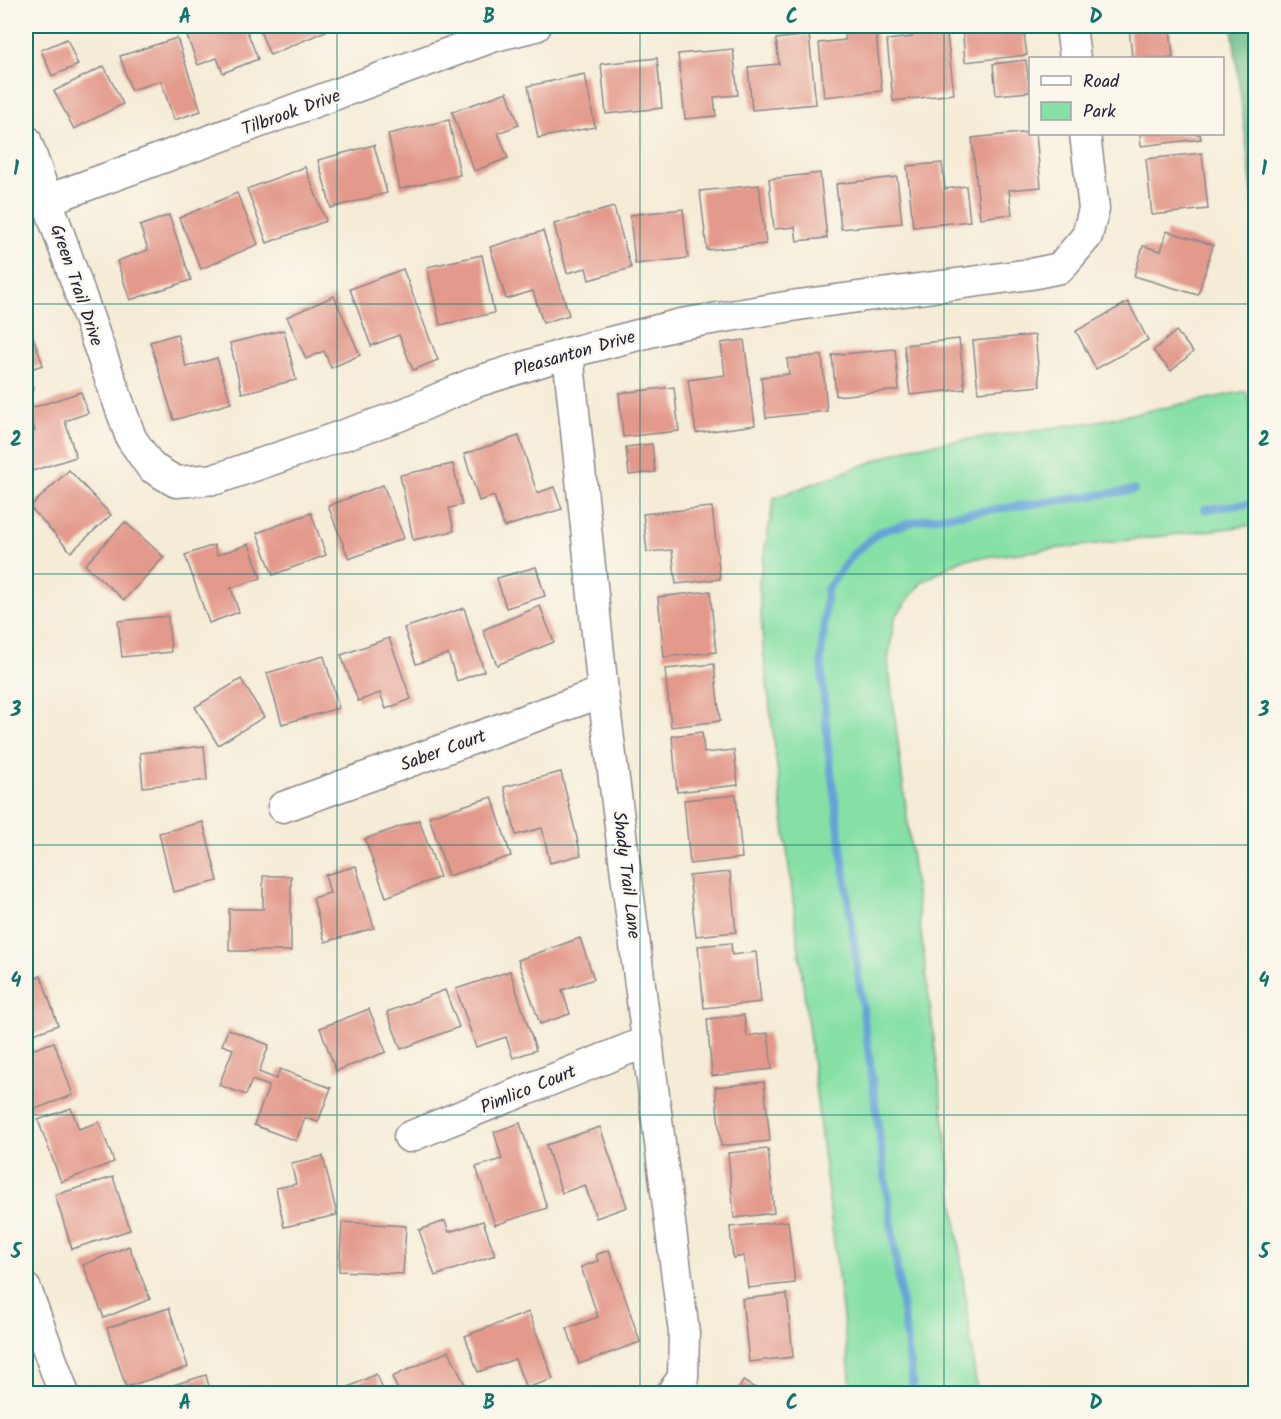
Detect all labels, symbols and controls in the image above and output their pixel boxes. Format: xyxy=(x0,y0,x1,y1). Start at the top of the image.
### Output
text: A xyxy=(179,2,191,34)
text: B xyxy=(483,2,495,34)
text: C xyxy=(786,2,798,34)
text: D xyxy=(1089,2,1103,34)
legend xyxy=(1029,57,1224,135)
text: Road xyxy=(1083,68,1120,97)
street label: Tilbrook Drive xyxy=(238,82,345,145)
text: Park xyxy=(1083,98,1116,127)
text: 1 xyxy=(13,154,19,186)
text: 1 xyxy=(1261,154,1267,186)
street label: Green Trail Drive xyxy=(41,221,110,350)
street label: Pleasanton Drive xyxy=(510,323,639,386)
text: 2 xyxy=(10,425,22,457)
text: 2 xyxy=(1258,425,1270,457)
text: 3 xyxy=(10,695,22,727)
text: 3 xyxy=(1258,695,1270,727)
street label: Saber Court xyxy=(397,722,491,780)
street label: Shady Trail Lane xyxy=(603,810,648,941)
text: 4 xyxy=(11,966,22,998)
text: 4 xyxy=(1259,966,1270,998)
street label: Pimlico Court xyxy=(476,1058,582,1123)
text: 5 xyxy=(10,1237,23,1269)
text: 5 xyxy=(1258,1237,1271,1269)
text: A xyxy=(179,1388,191,1419)
text: B xyxy=(483,1388,495,1419)
text: C xyxy=(786,1388,798,1419)
text: D xyxy=(1089,1388,1103,1419)

